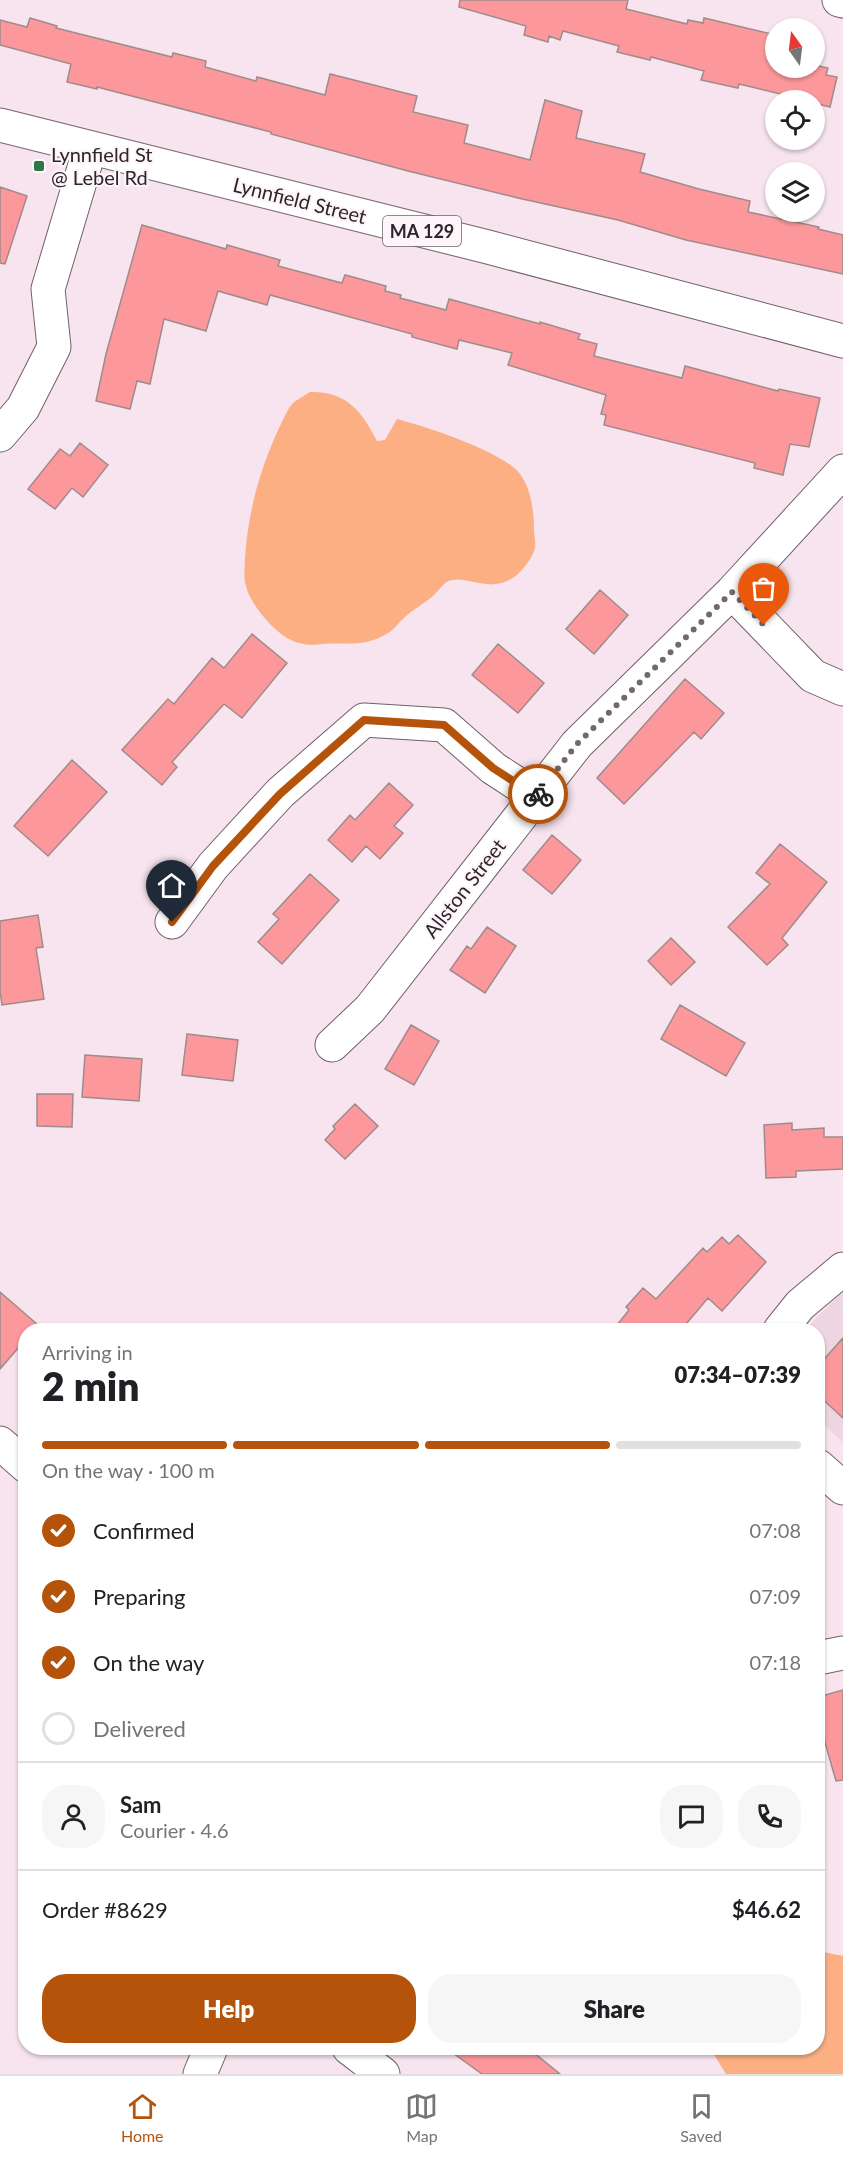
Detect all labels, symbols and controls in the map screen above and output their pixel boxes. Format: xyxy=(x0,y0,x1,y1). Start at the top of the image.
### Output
north arrow xyxy=(765,18,825,78)
map controls xyxy=(765,18,825,222)
button: locate xyxy=(765,90,825,150)
place label: Lynnfield St @ Lebel Rd xyxy=(51,142,153,189)
marker: Lynnfield St @ Lebel Rd xyxy=(32,159,46,173)
button: layers xyxy=(765,162,825,222)
street label: Lynnfield Street xyxy=(231,172,369,228)
road number: MA 129 xyxy=(383,216,461,246)
pin xyxy=(738,563,789,625)
icon: bag xyxy=(747,572,780,605)
courier xyxy=(508,764,568,824)
icon: bike xyxy=(522,778,555,811)
street label: Allston Street xyxy=(418,834,510,942)
pin xyxy=(146,860,197,922)
icon: home xyxy=(155,869,188,902)
text: Arriving in xyxy=(42,1340,133,1364)
text: 07:34–07:39 xyxy=(675,1361,801,1388)
text: 2 min xyxy=(42,1363,139,1409)
text: On the way · 100 m xyxy=(42,1458,215,1482)
icon: check xyxy=(42,1514,75,1547)
text: Confirmed xyxy=(93,1517,195,1544)
text: 07:08 xyxy=(750,1518,801,1542)
icon: check xyxy=(42,1580,75,1613)
text: Preparing xyxy=(93,1583,185,1610)
text: 07:09 xyxy=(750,1584,801,1608)
icon: check xyxy=(42,1646,75,1679)
text: On the way xyxy=(93,1649,204,1676)
text: 07:18 xyxy=(750,1650,801,1674)
text: Delivered xyxy=(93,1715,186,1742)
button: person xyxy=(42,1785,105,1848)
button: chat xyxy=(660,1785,723,1848)
button: phone xyxy=(738,1785,801,1848)
text: Sam xyxy=(120,1791,162,1818)
text: Courier · 4.6 xyxy=(120,1818,229,1842)
text: Order #8629 xyxy=(42,1896,168,1923)
text: $46.62 xyxy=(732,1896,801,1923)
button: Help xyxy=(42,1974,416,2043)
button: Share xyxy=(428,1974,801,2043)
tab: Home xyxy=(121,2090,164,2145)
tab: Map xyxy=(405,2090,438,2145)
tab: Saved xyxy=(680,2090,722,2145)

